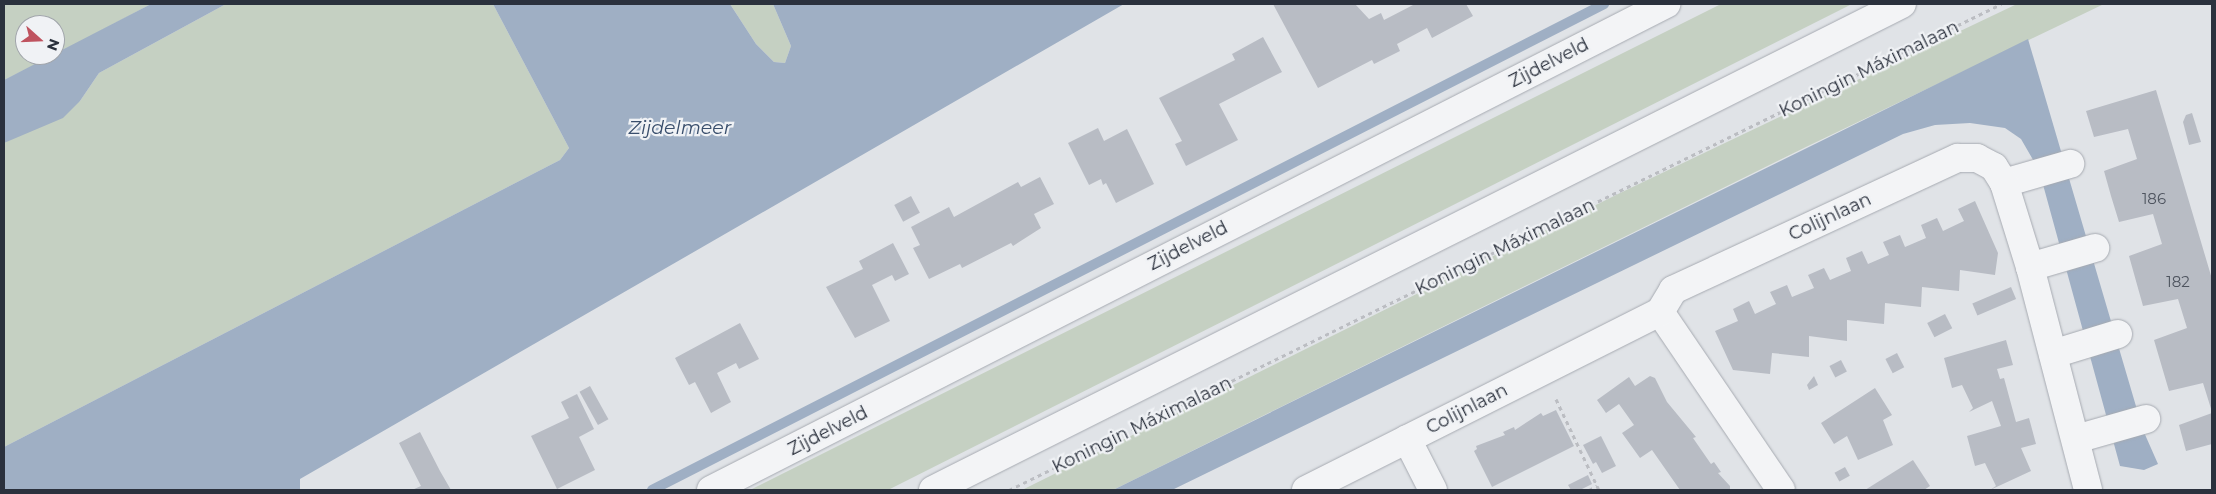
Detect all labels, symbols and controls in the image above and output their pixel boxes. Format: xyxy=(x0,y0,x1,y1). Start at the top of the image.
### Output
north arrow xyxy=(15,15,65,65)
street label: Koningin Máximalaan xyxy=(1776,16,1962,122)
street label: Zijdelveld xyxy=(1505,34,1593,92)
text: N xyxy=(43,36,64,53)
water label: Zijdelmeer xyxy=(629,117,731,139)
street label: Colijnlaan xyxy=(1785,188,1875,246)
house number: 186 xyxy=(2142,190,2166,208)
street label: Koningin Máximalaan xyxy=(1412,194,1598,300)
street label: Zijdelveld xyxy=(1144,217,1232,275)
house number: 182 xyxy=(2166,273,2190,291)
street label: Koningin Máximalaan xyxy=(1049,372,1235,478)
street label: Colijnlaan xyxy=(1423,379,1511,439)
street label: Zijdelveld xyxy=(784,402,872,460)

